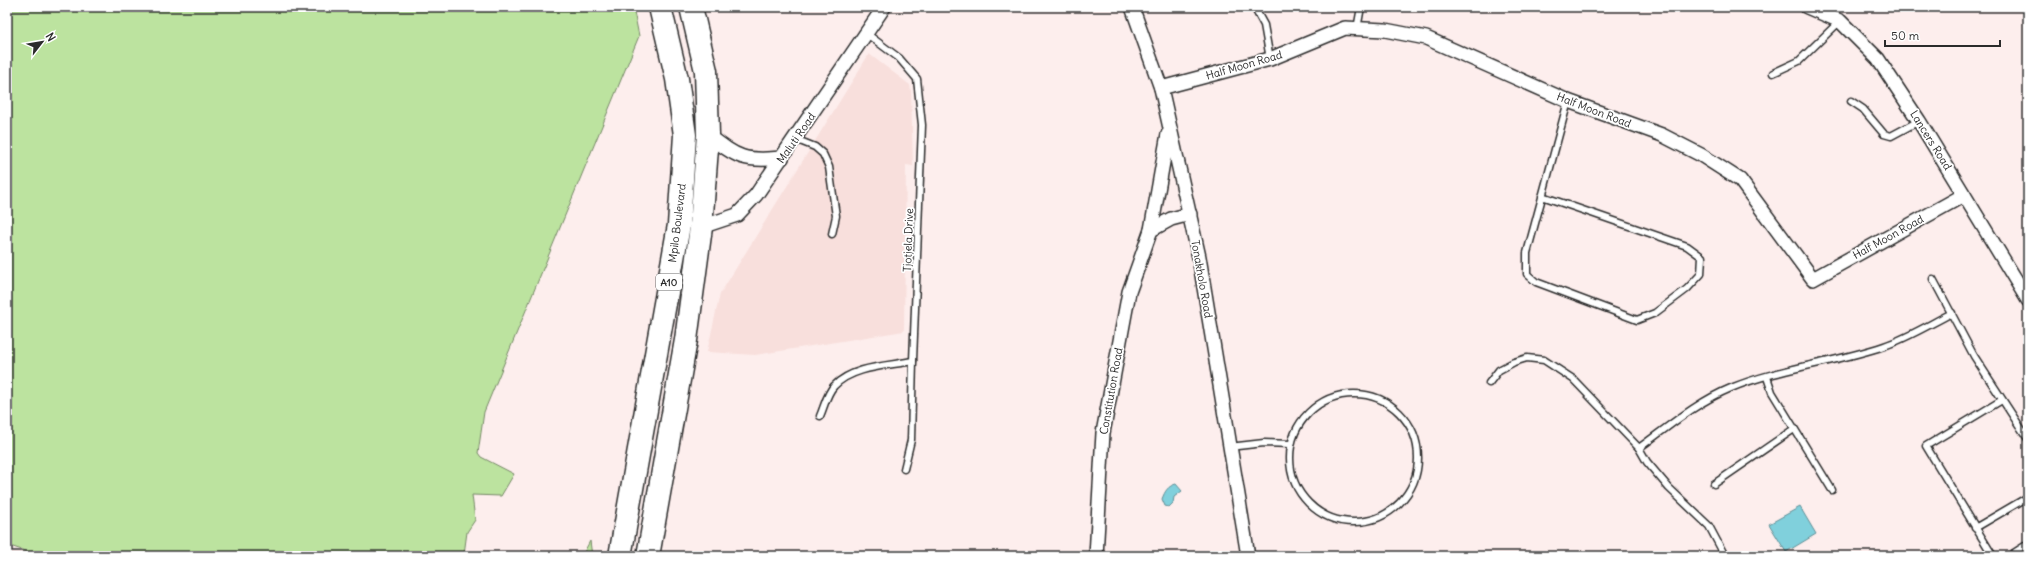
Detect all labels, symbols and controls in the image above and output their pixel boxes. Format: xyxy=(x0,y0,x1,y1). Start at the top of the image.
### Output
north arrow xyxy=(22,22,62,62)
scale bar xyxy=(1885,22,2000,48)
text: 50 m xyxy=(1891,28,1920,43)
text: N xyxy=(43,30,59,44)
street label: Half Moon Road xyxy=(1204,47,1284,83)
street label: Half Moon Road xyxy=(1555,89,1634,131)
street label: Lancers Road xyxy=(1907,108,1955,173)
street label: Maluti Road xyxy=(773,110,819,166)
street label: Mpilo Boulevard xyxy=(665,182,689,263)
street label: Tjotjela Drive xyxy=(900,208,916,272)
street label: Half Moon Road xyxy=(1850,212,1926,262)
street label: Tonakholo Road xyxy=(1188,239,1216,320)
road number: A10 xyxy=(656,274,682,290)
street label: Constitution Road xyxy=(1096,346,1126,436)

